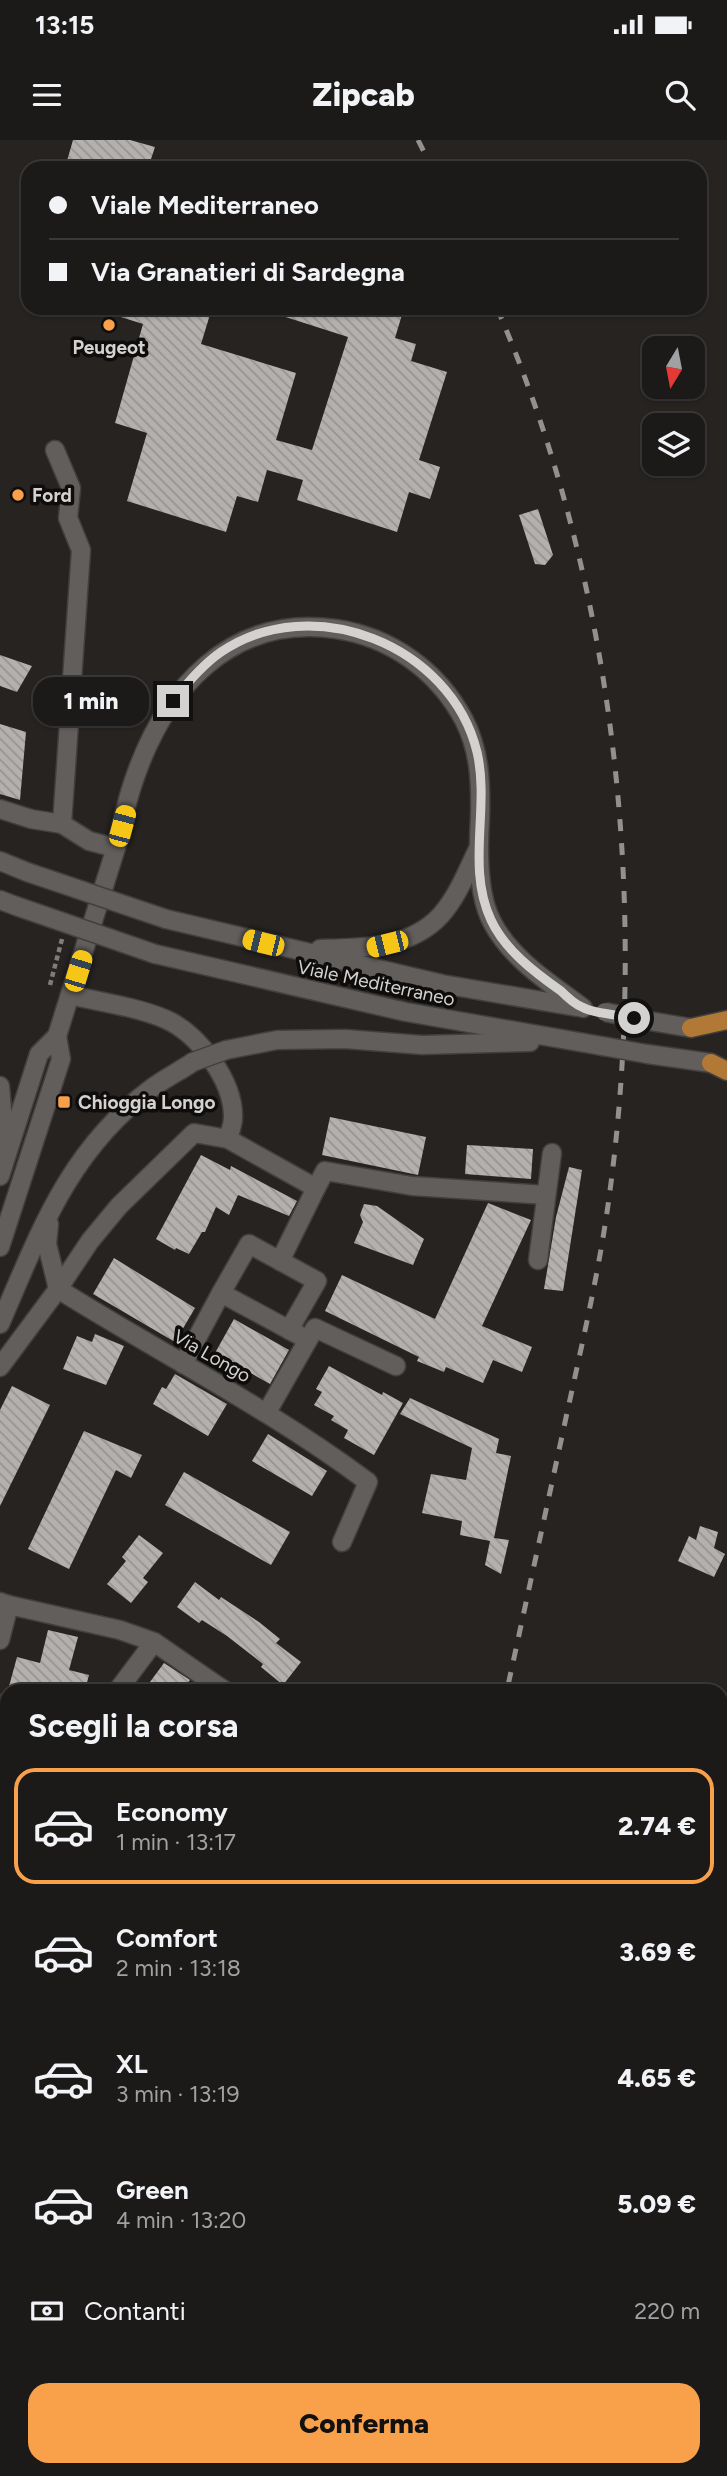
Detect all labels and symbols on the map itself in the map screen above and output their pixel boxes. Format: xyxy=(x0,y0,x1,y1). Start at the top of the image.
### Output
marker: Peugeot xyxy=(101,317,117,333)
place label: Peugeot xyxy=(72,336,146,359)
north arrow xyxy=(642,336,705,399)
place label: Ford xyxy=(32,484,72,507)
marker: Ford xyxy=(10,487,26,503)
callout: 1 min xyxy=(33,676,148,726)
route end xyxy=(157,685,189,717)
car xyxy=(107,803,138,849)
car xyxy=(241,928,286,958)
car xyxy=(365,929,410,959)
car xyxy=(62,948,95,994)
street label: Viale Mediterraneo xyxy=(295,955,457,1011)
route start xyxy=(618,1002,650,1034)
place label: Chioggia Longo xyxy=(78,1091,216,1114)
marker: Chioggia Longo xyxy=(56,1094,72,1110)
street label: Via Longo xyxy=(169,1325,255,1387)

